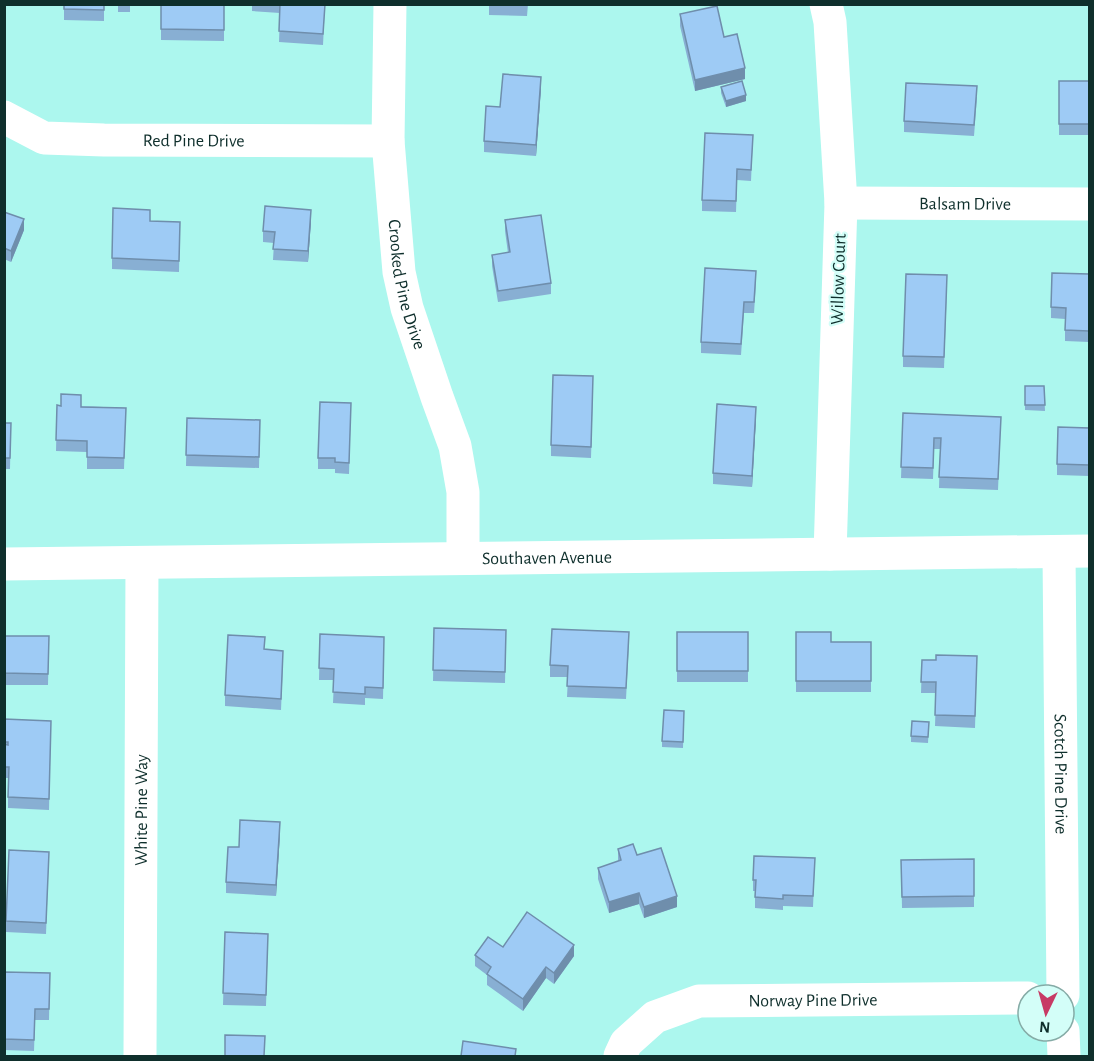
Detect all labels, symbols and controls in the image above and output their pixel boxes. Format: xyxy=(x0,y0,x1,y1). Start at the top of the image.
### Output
street label: Red Pine Drive xyxy=(143,132,245,150)
street label: Balsam Drive xyxy=(919,195,1011,214)
street label: Crooked Pine Drive xyxy=(385,219,428,352)
street label: Willow Court xyxy=(828,233,850,325)
street label: Southaven Avenue xyxy=(482,549,612,568)
street label: Scotch Pine Drive xyxy=(1050,714,1070,834)
street label: White Pine Way xyxy=(133,754,151,866)
north arrow xyxy=(1016,983,1076,1043)
street label: Norway Pine Drive xyxy=(748,991,878,1011)
text: N xyxy=(1039,1018,1051,1035)

